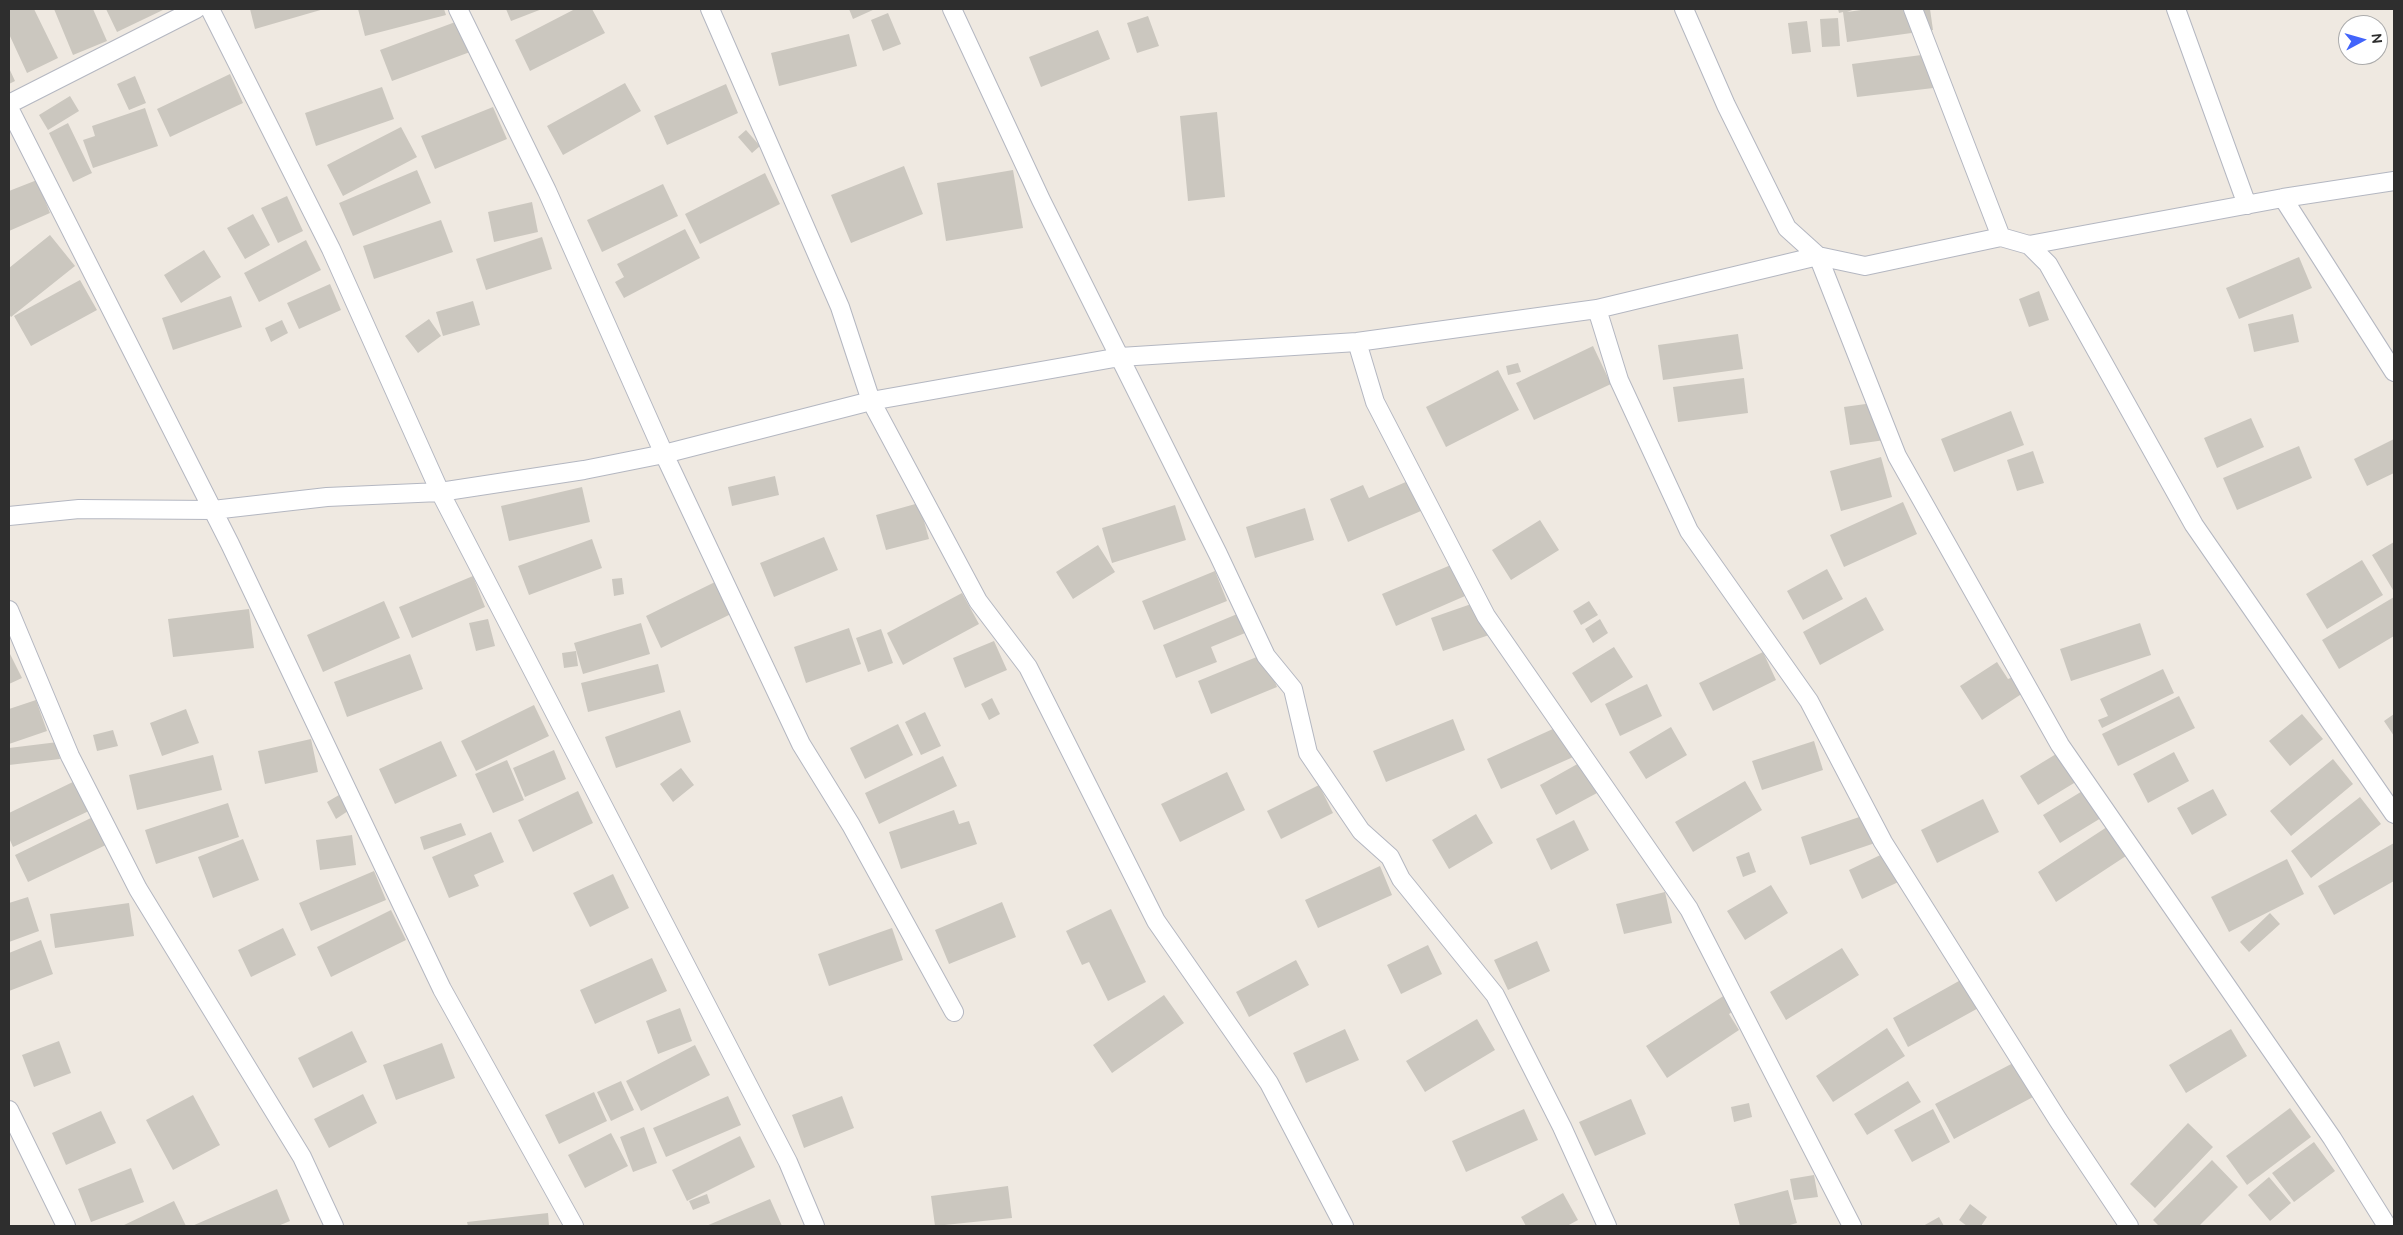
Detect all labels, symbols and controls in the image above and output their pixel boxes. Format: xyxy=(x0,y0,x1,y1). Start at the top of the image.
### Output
north arrow xyxy=(2338,15,2388,65)
text: N xyxy=(2368,32,2385,45)

